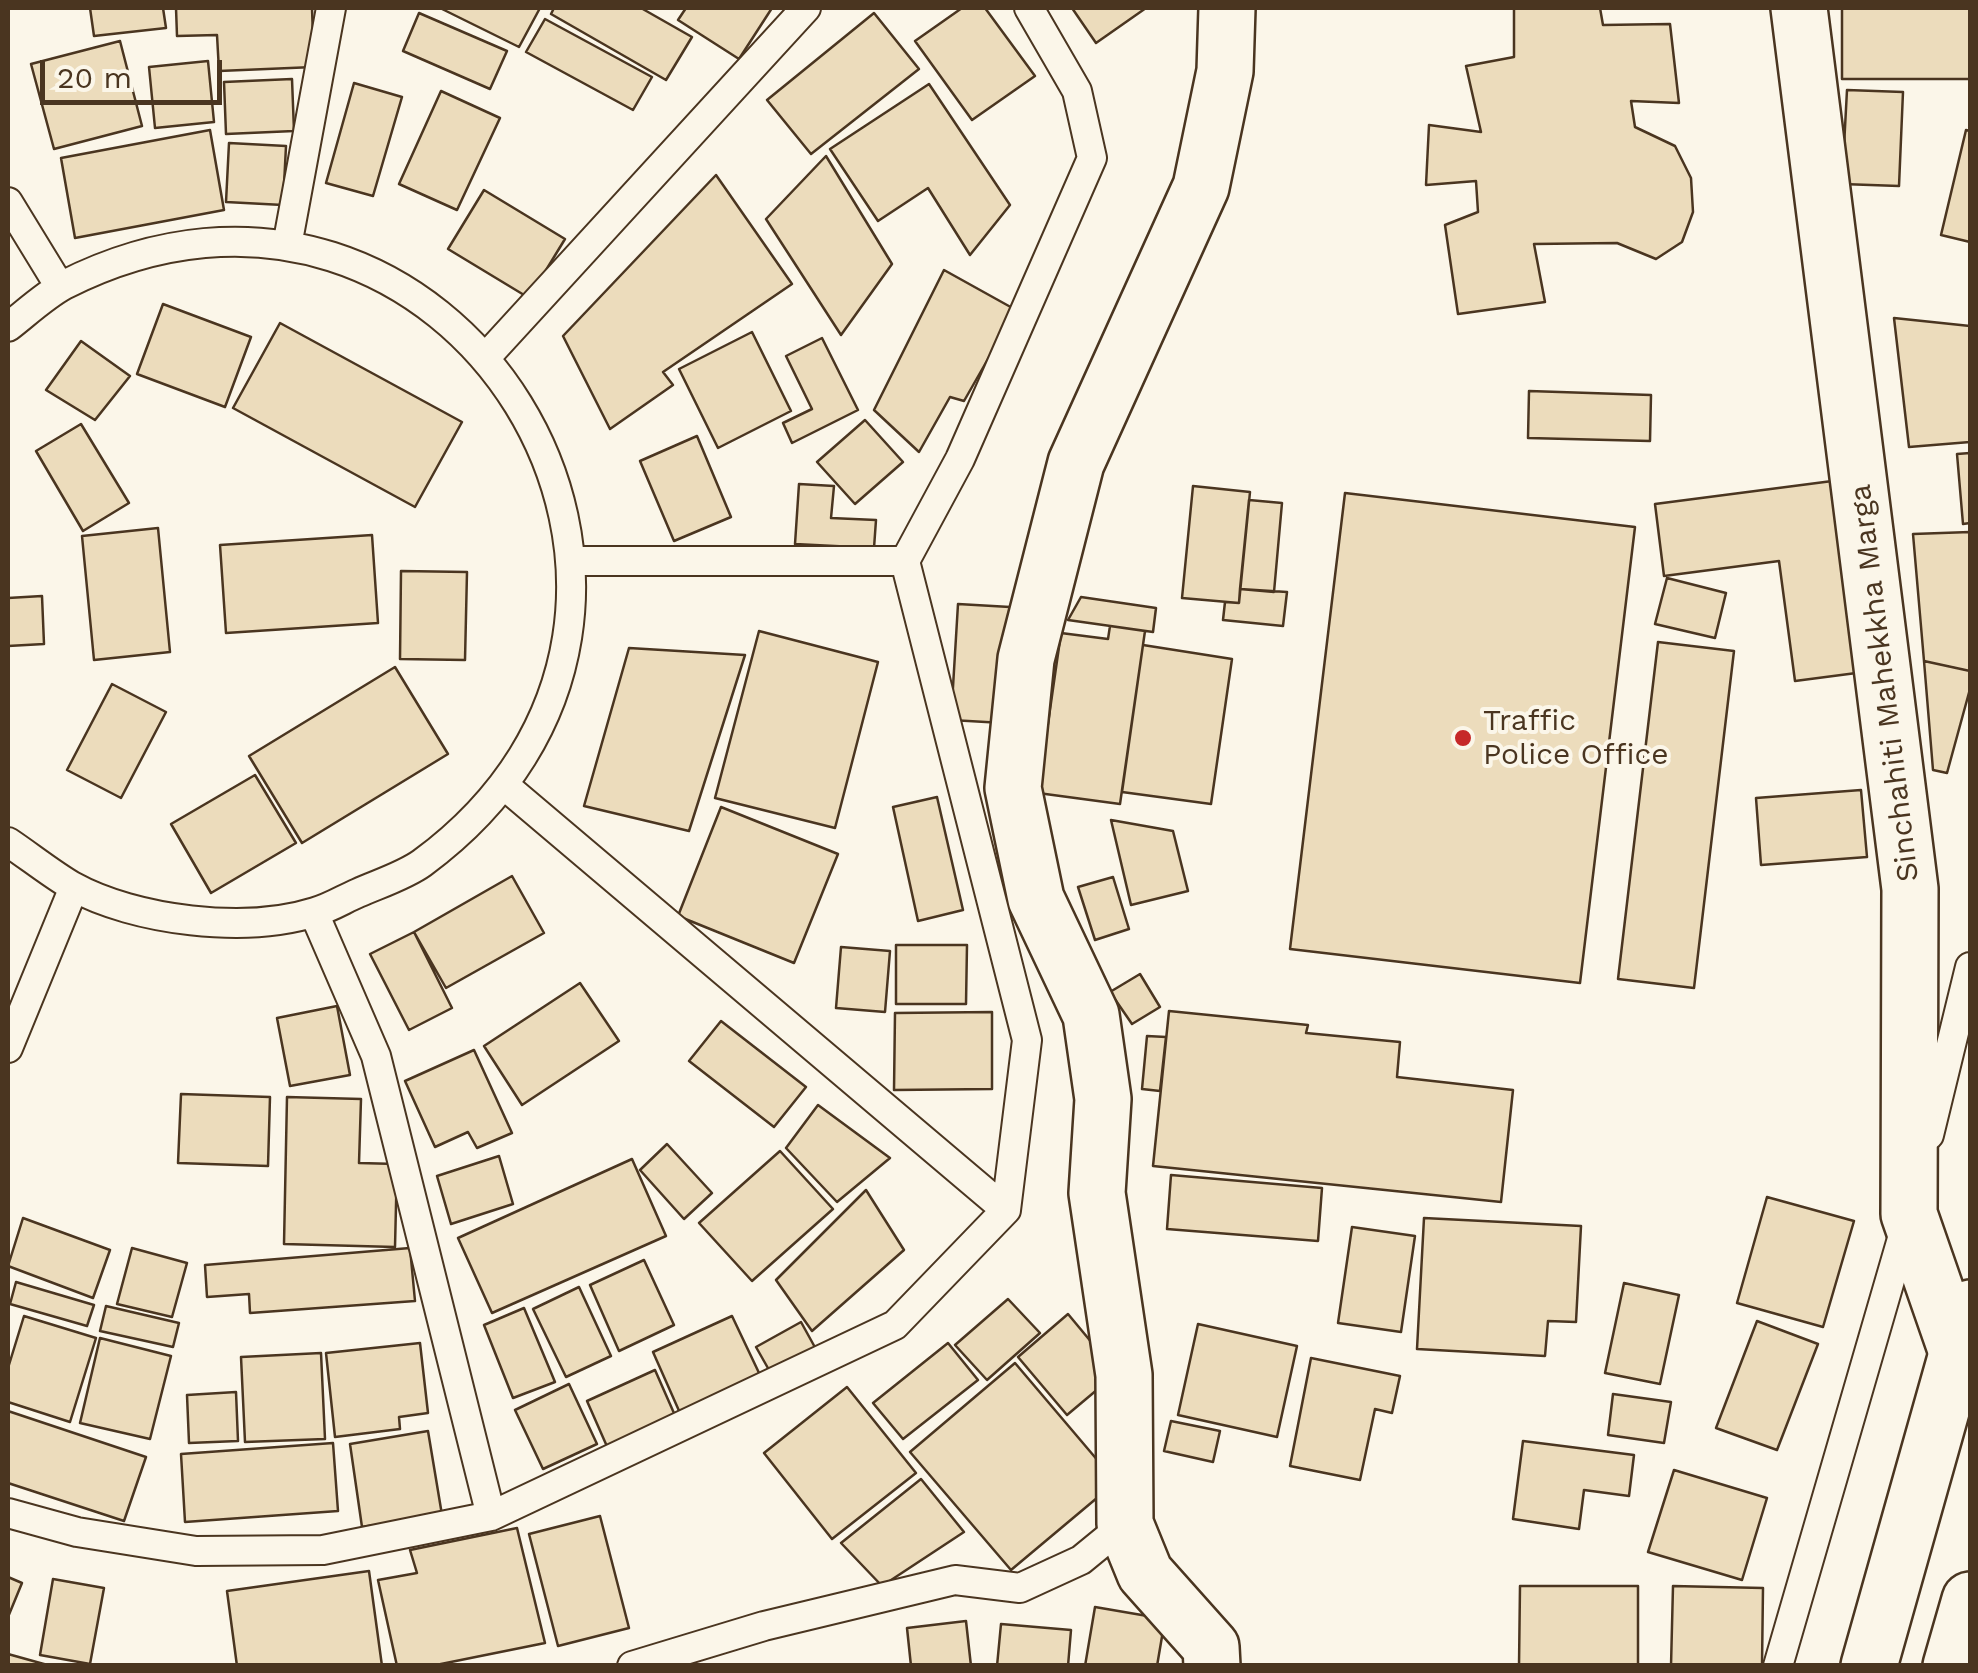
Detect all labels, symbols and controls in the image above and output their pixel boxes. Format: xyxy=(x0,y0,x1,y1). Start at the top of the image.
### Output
scale bar xyxy=(45,40,228,102)
text: 20 m xyxy=(57,60,132,95)
street label: Sinchahiti Mahekkha Marga xyxy=(1843,482,1927,884)
place label: Traffic Police Office xyxy=(1483,703,1669,774)
marker: Traffic Police Office xyxy=(1452,727,1474,749)

